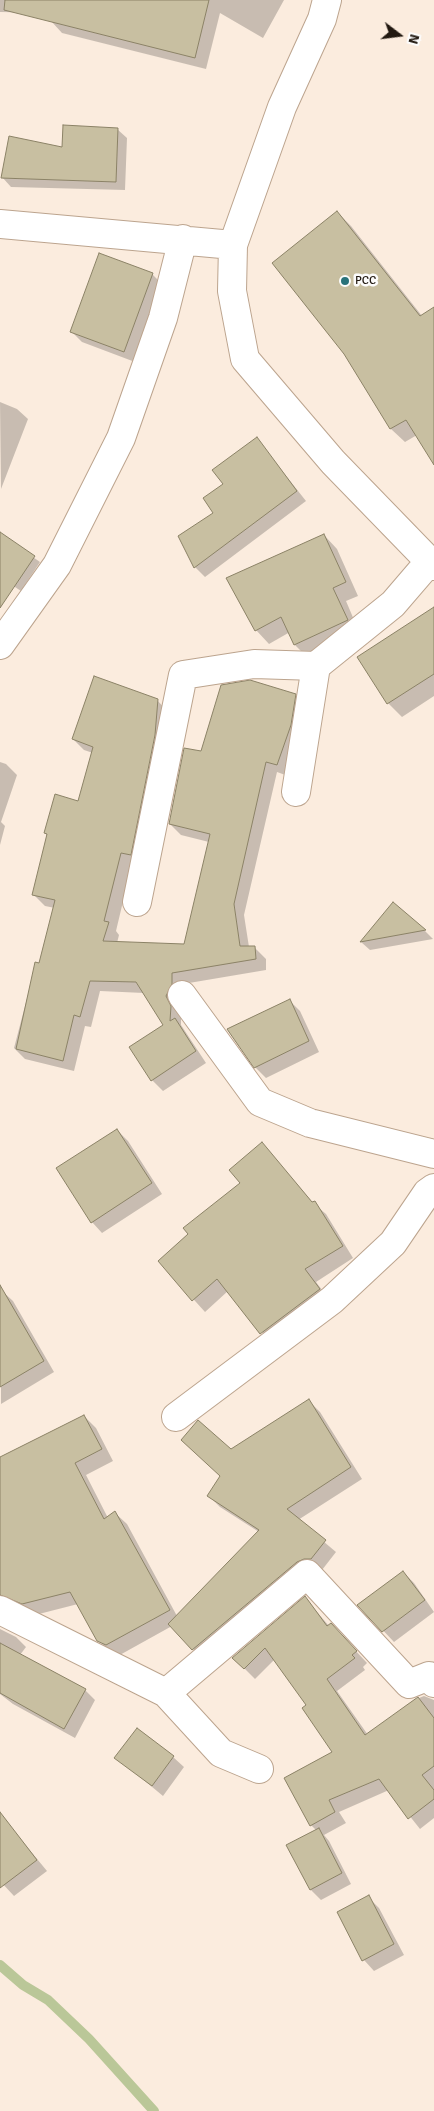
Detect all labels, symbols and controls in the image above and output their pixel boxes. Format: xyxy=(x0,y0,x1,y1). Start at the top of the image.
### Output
north arrow xyxy=(374,10,424,60)
text: N xyxy=(404,32,423,46)
place label: PCC xyxy=(355,274,376,288)
marker: PCC xyxy=(339,275,351,287)

